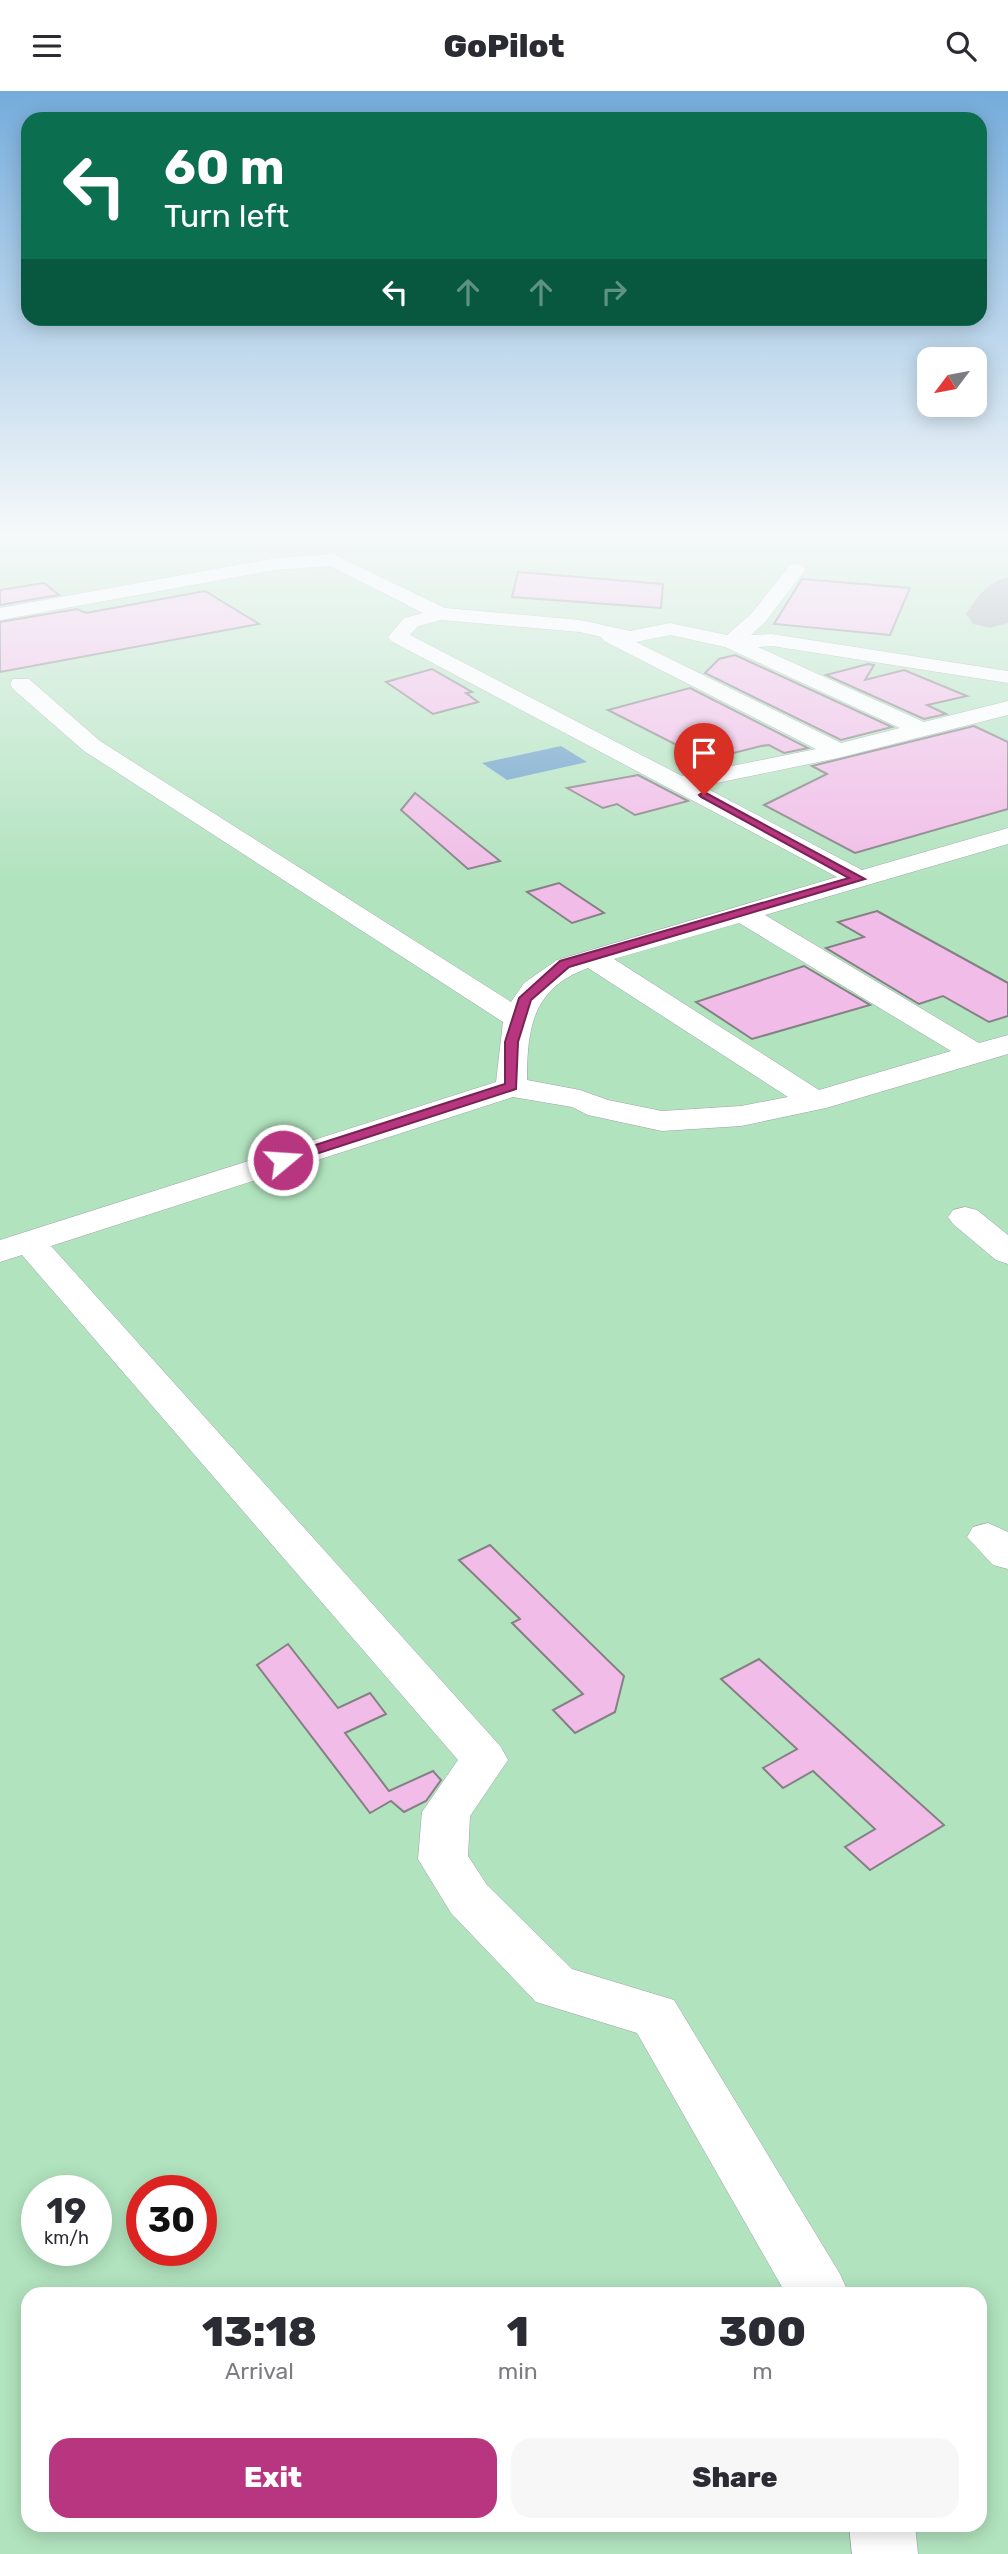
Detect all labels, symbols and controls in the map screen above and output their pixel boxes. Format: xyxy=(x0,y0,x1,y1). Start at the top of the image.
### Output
icon: menu xyxy=(28,27,66,65)
text: GoPilot xyxy=(443,27,565,65)
icon: search xyxy=(942,27,980,65)
text: 60 m xyxy=(164,138,285,196)
icon: left xyxy=(49,140,140,231)
text: Turn left xyxy=(164,197,289,235)
icon: left xyxy=(376,273,414,311)
icon: ahead xyxy=(449,273,487,311)
icon: ahead xyxy=(522,273,560,311)
icon: right xyxy=(595,273,633,311)
north arrow xyxy=(917,347,987,417)
map controls xyxy=(917,347,987,417)
pin xyxy=(674,723,734,795)
icon: arrive xyxy=(685,734,723,772)
position arrow xyxy=(246,1123,320,1197)
speed limit sign: 30 xyxy=(126,2175,217,2266)
text: 19 xyxy=(47,2190,86,2232)
text: km/h xyxy=(44,2227,89,2249)
text: 13:18 xyxy=(202,2307,317,2357)
text: 1 xyxy=(507,2307,529,2357)
text: 300 xyxy=(719,2307,806,2357)
text: Arrival xyxy=(225,2357,294,2385)
text: min xyxy=(498,2357,538,2385)
text: m xyxy=(752,2357,773,2385)
button: Exit xyxy=(49,2438,497,2518)
button: Share xyxy=(511,2438,959,2518)

